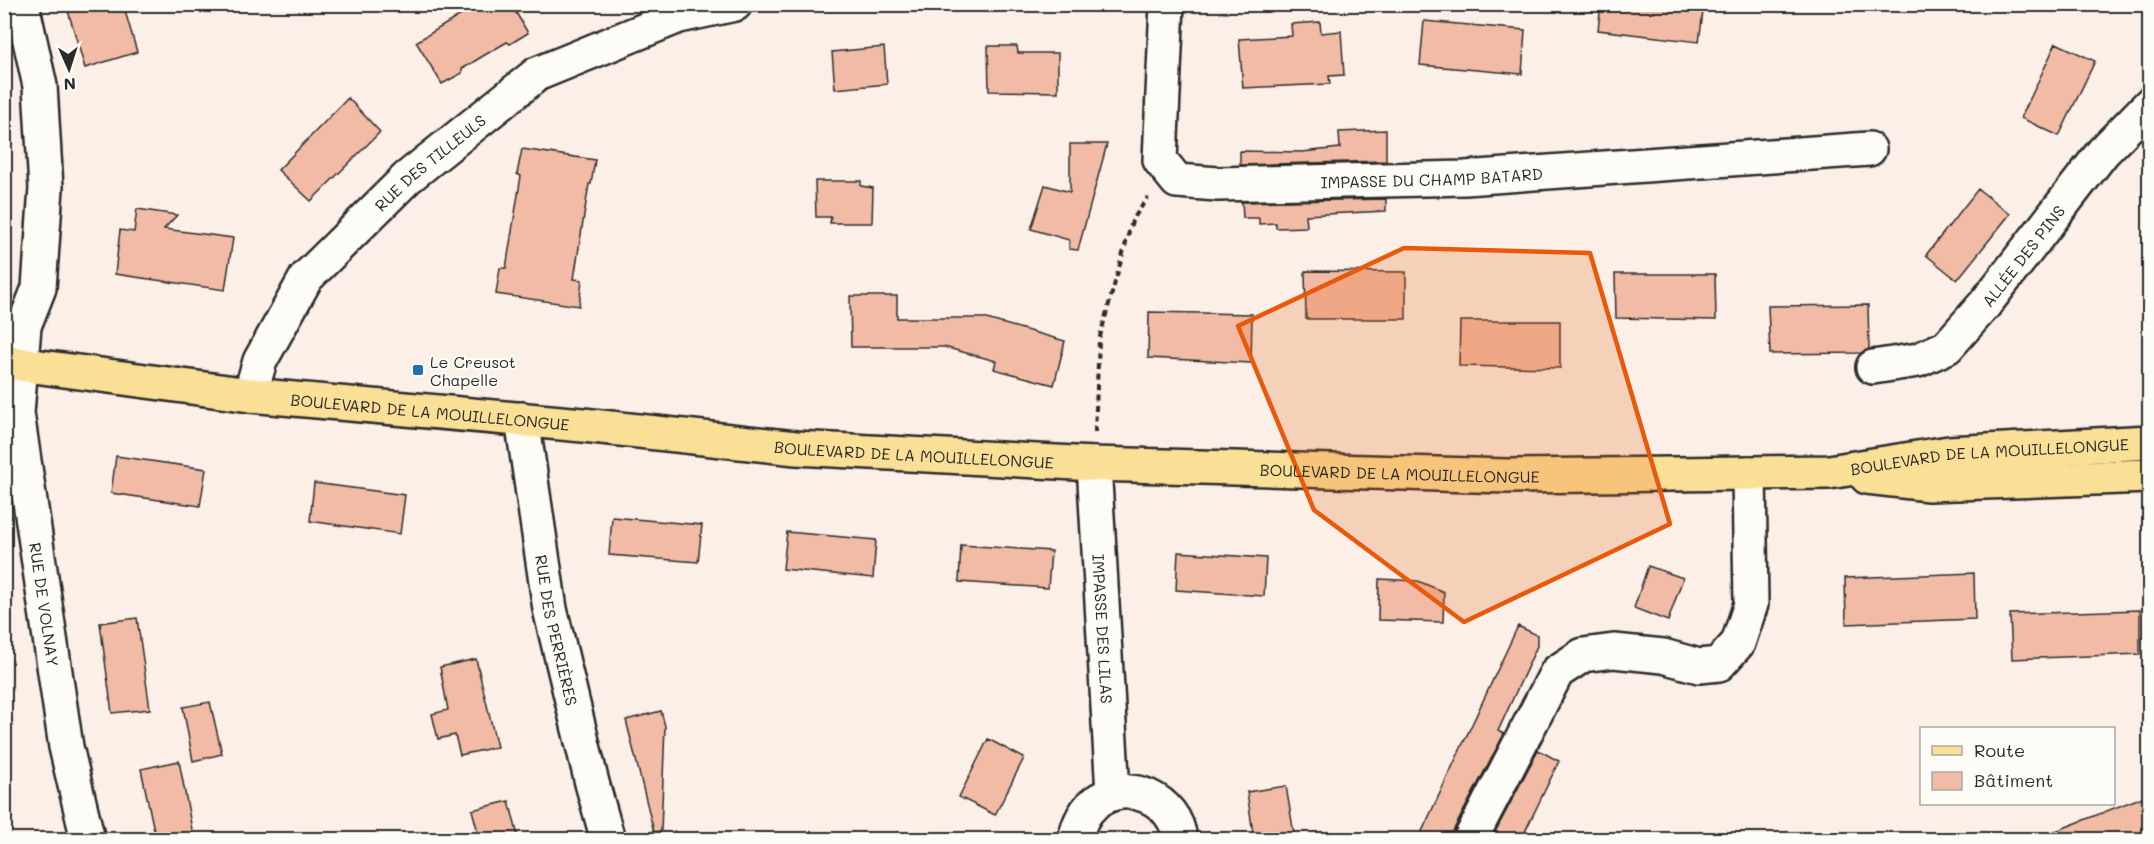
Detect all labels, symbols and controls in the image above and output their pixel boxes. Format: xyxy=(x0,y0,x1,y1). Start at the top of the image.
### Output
north arrow xyxy=(39,39,99,99)
text: N xyxy=(63,74,76,95)
street label: RUE DES TILLEULS xyxy=(370,109,490,215)
street label: IMPASSE DU CHAMP BATARD xyxy=(1320,162,1543,192)
street label: ALLÉE DES PINS xyxy=(1976,200,2069,311)
place label: Le Creusot Chapelle xyxy=(430,351,516,390)
marker: Le Creusot Chapelle xyxy=(411,363,425,377)
street label: BOULEVARD DE LA MOUILLELONGUE xyxy=(290,388,570,434)
street label: BOULEVARD DE LA MOUILLELONGUE xyxy=(1849,433,2129,479)
street label: BOULEVARD DE LA MOUILLELONGUE xyxy=(773,435,1054,472)
street label: BOULEVARD DE LA MOUILLELONGUE xyxy=(1259,458,1540,487)
street label: RUE DE VOLNAY xyxy=(26,541,65,668)
street label: RUE DES PERRIÈRES xyxy=(532,553,583,707)
street label: IMPASSE DES LILAS xyxy=(1089,553,1118,704)
legend xyxy=(1920,727,2115,805)
text: Route xyxy=(1974,738,2025,762)
text: Bâtiment xyxy=(1974,768,2053,792)

